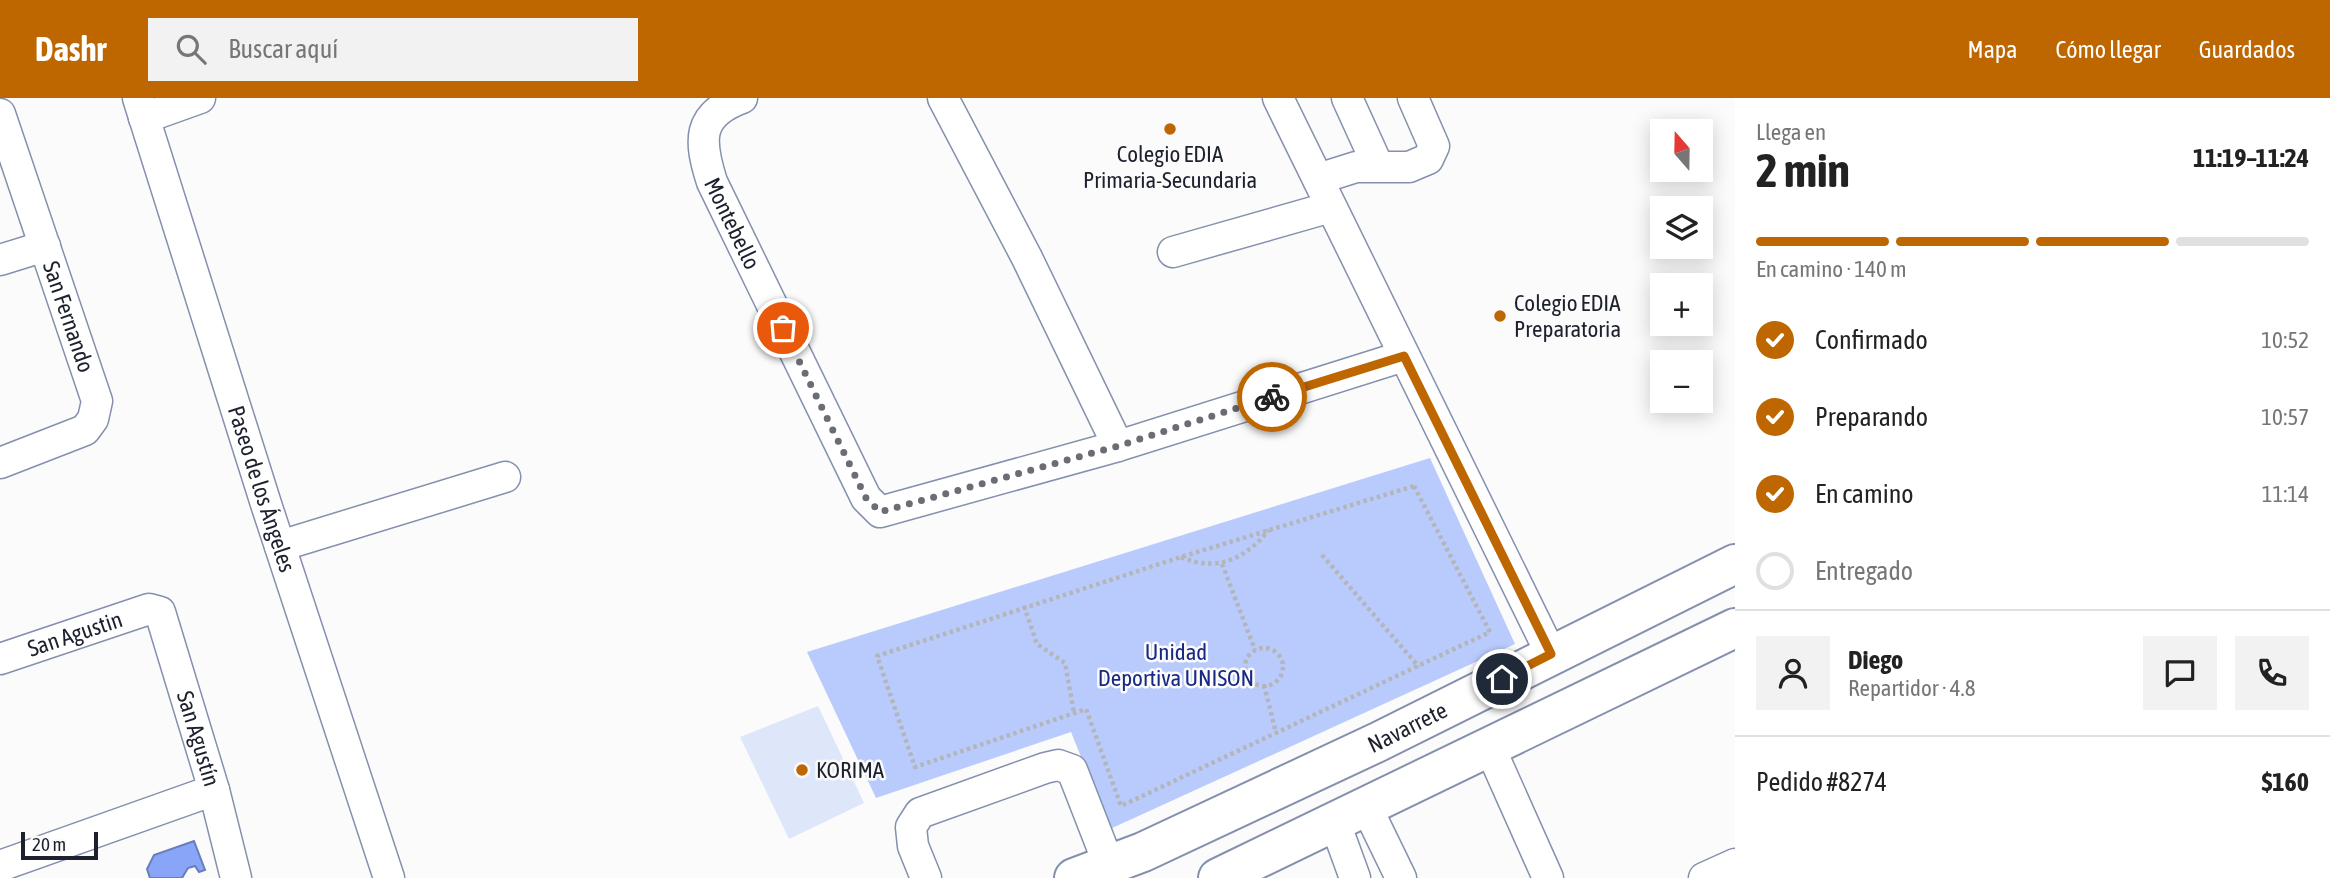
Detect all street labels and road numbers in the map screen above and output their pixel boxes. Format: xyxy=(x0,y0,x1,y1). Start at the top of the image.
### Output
street label: Montebello xyxy=(699,174,765,273)
street label: San Fernando xyxy=(38,258,99,376)
street label: Paseo de los Ángeles xyxy=(223,403,301,575)
street label: San Agustin xyxy=(24,606,126,662)
street label: San Agustín xyxy=(172,688,225,789)
street label: Navarrete xyxy=(1364,697,1451,758)

